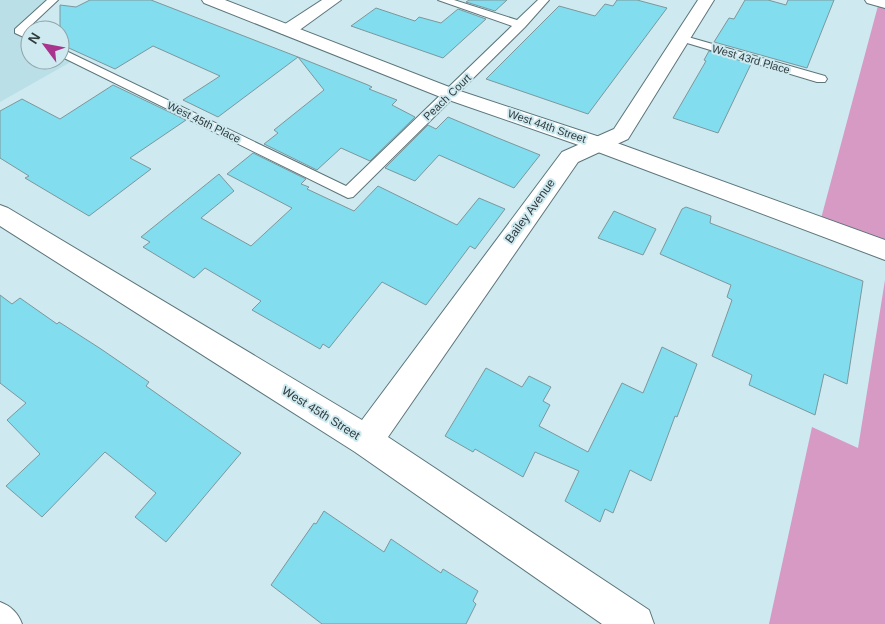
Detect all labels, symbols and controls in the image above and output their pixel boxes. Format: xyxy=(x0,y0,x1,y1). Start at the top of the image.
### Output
north arrow xyxy=(20,20,70,70)
text: N xyxy=(25,30,43,47)
street label: West 43rd Place xyxy=(711,42,791,76)
street label: Peach Court xyxy=(421,71,473,123)
street label: West 45th Place xyxy=(165,99,243,145)
street label: West 44th Street xyxy=(506,107,588,145)
street label: Bailey Avenue xyxy=(502,176,558,246)
street label: West 45th Street xyxy=(279,383,363,443)

